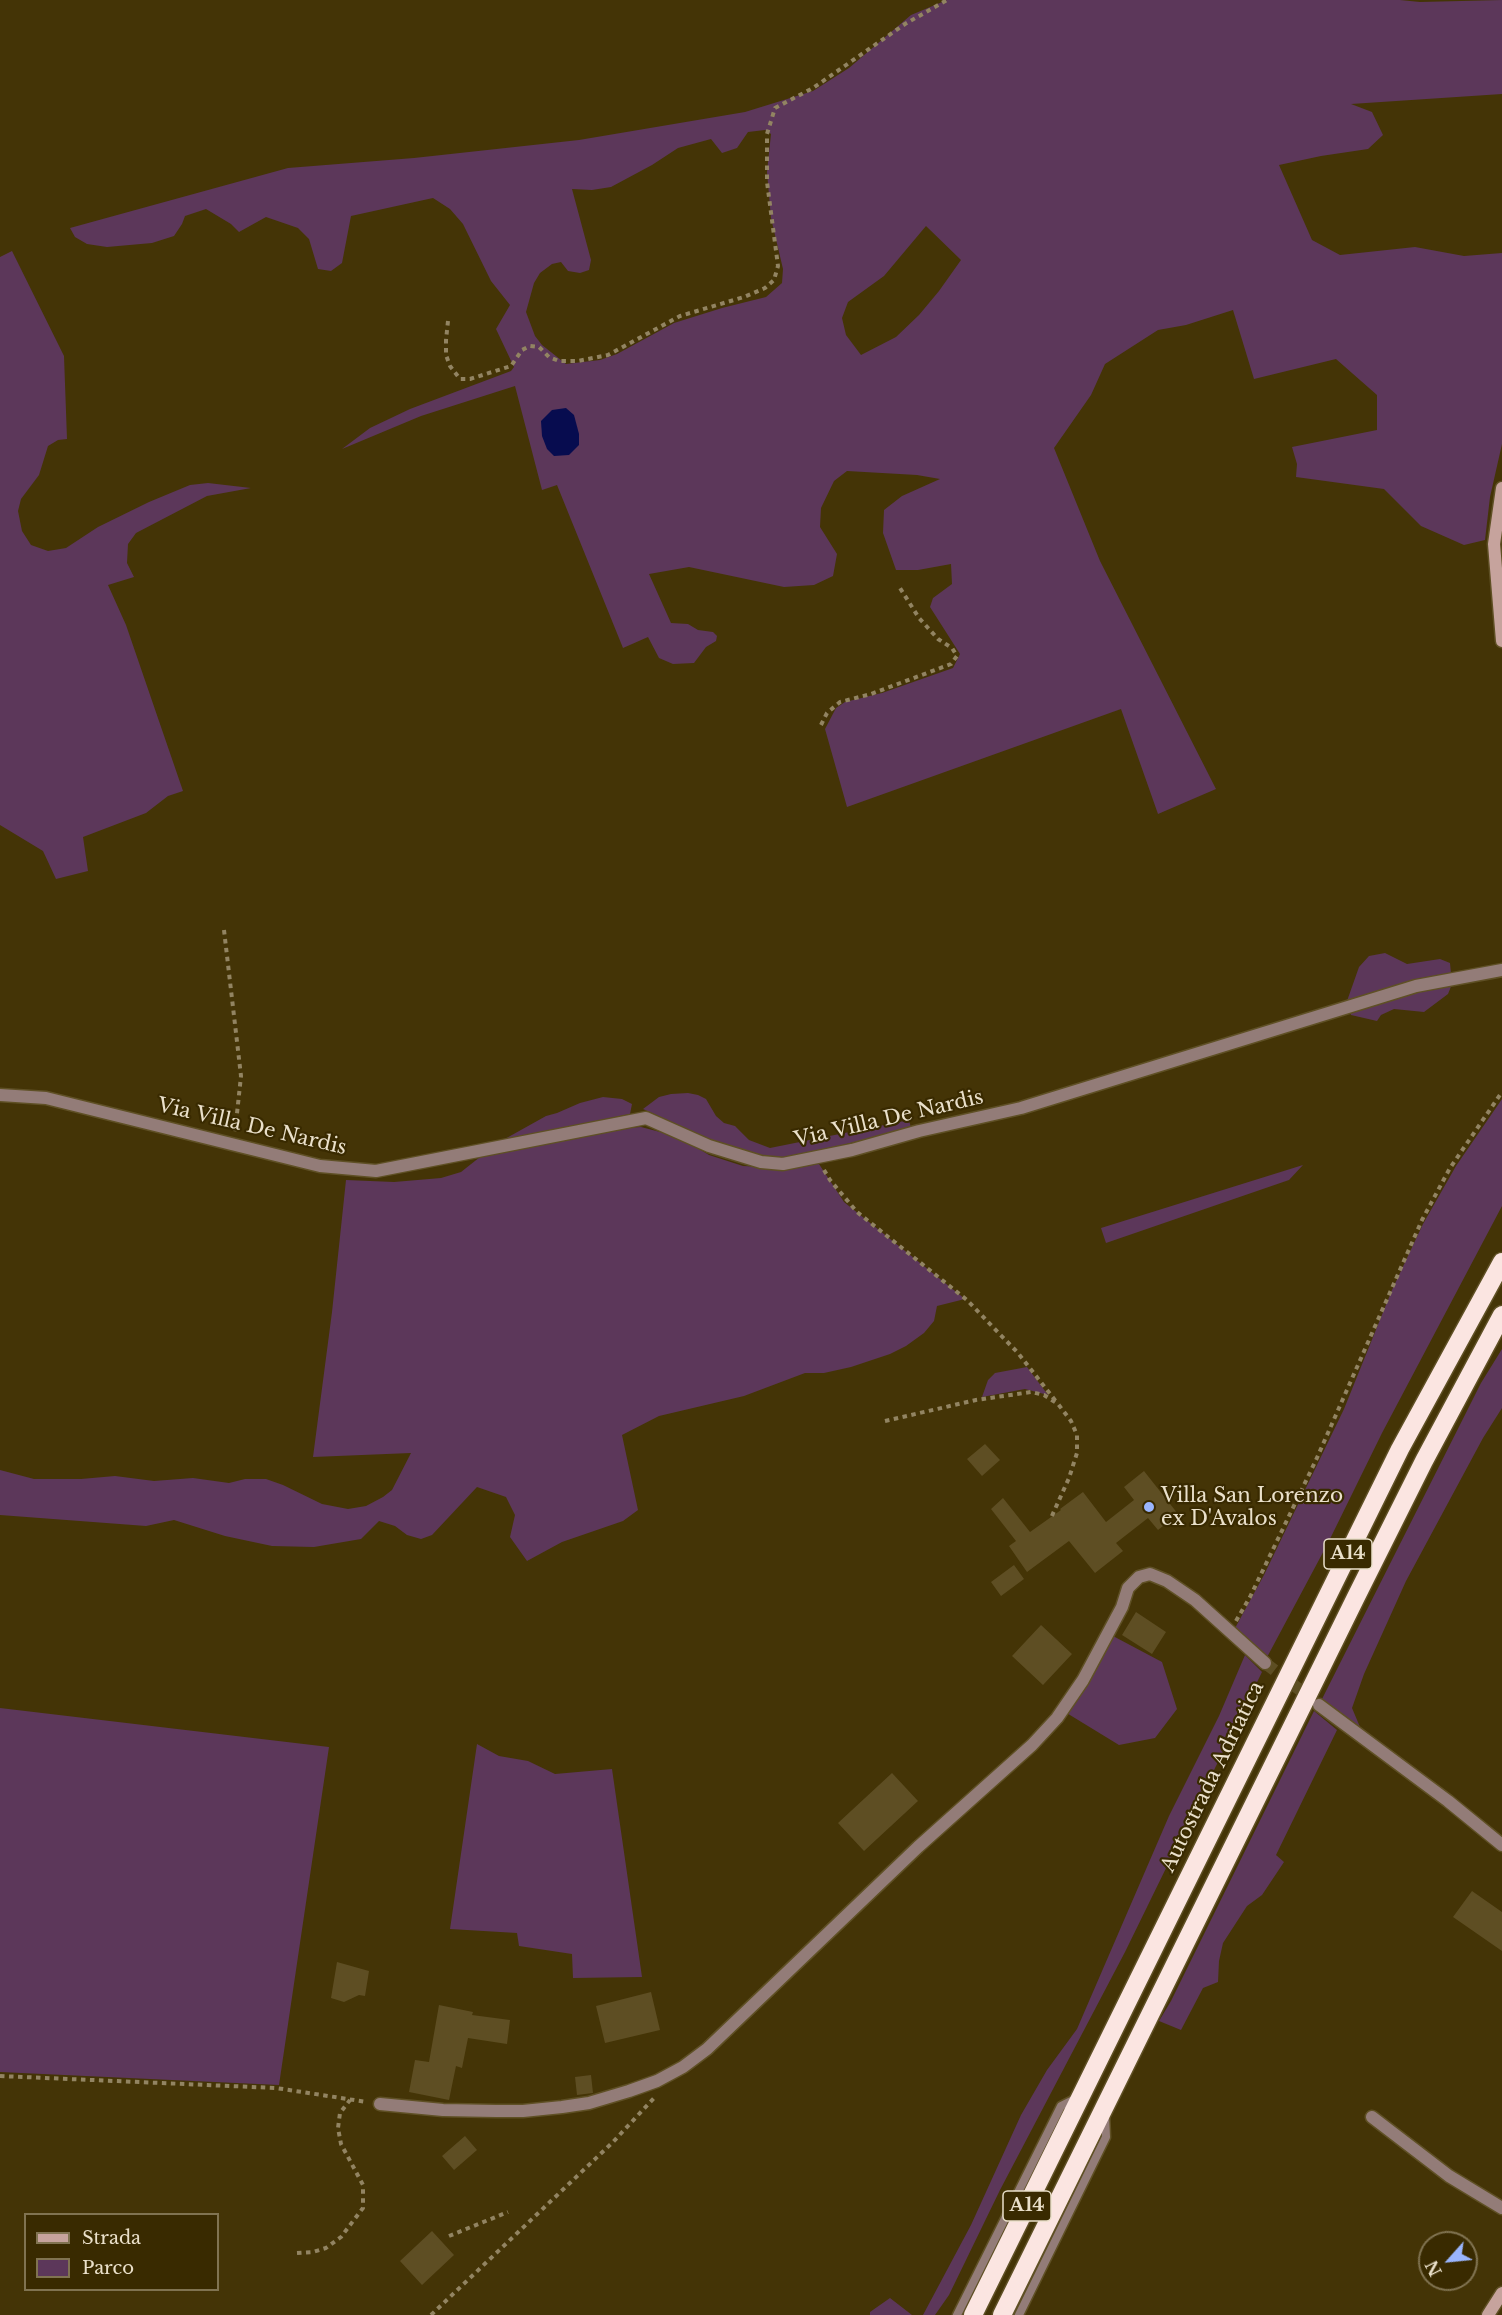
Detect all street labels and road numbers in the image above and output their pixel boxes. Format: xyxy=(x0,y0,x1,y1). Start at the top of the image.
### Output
street label: Via Villa De Nardis xyxy=(792,1086,986,1152)
street label: Via Villa De Nardis xyxy=(155,1094,349,1160)
road number: A14 xyxy=(1324,1539,1372,1569)
street label: Autostrada Adriatica xyxy=(1156,1678,1270,1876)
road number: A14 xyxy=(1003,2191,1051,2221)

